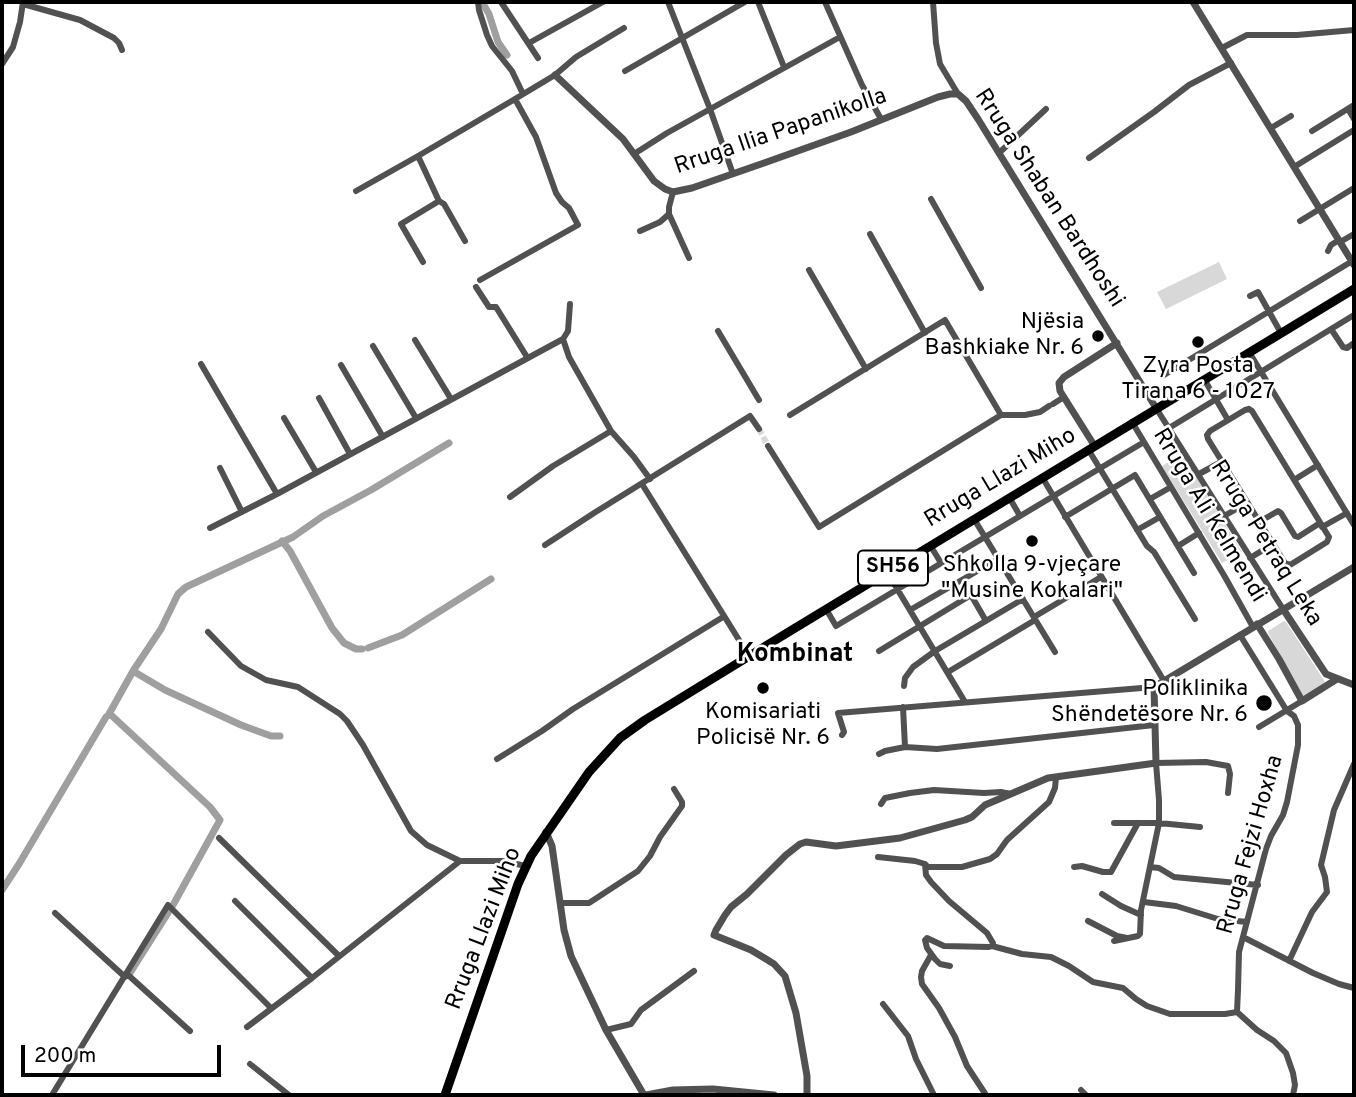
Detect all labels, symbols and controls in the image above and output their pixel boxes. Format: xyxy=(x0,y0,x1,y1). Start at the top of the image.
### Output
street label: Rruga Ilia Papanikolla xyxy=(671,84,891,182)
street label: Rruga Shaban Bardhoshi xyxy=(967,85,1129,313)
place label: Njësia Bashkiake Nr. 6 xyxy=(925,309,1084,363)
marker: Njësia Bashkiake Nr. 6 xyxy=(1090,328,1106,344)
marker: Zyra Posta Tirana 6 - 1027 xyxy=(1190,334,1206,350)
place label: Zyra Posta Tirana 6 - 1027 xyxy=(1121,353,1275,407)
street label: Rruga Llazi Miho xyxy=(920,423,1082,535)
street label: Rruga Ali Kelmendi xyxy=(1145,424,1271,608)
street label: Rruga Petraq Leka xyxy=(1203,456,1327,632)
marker: Shkolla 9-vjeçare "Musine Kokalari" xyxy=(1024,533,1040,549)
road number: SH56 xyxy=(858,550,928,586)
place label: Shkolla 9-vjeçare "Musine Kokalari" xyxy=(941,552,1123,606)
district label: Kombinat xyxy=(737,640,853,672)
place label: Poliklinika Shëndetësore Nr. 6 xyxy=(1051,676,1248,730)
marker: Komisariati Policisë Nr. 6 xyxy=(755,680,771,696)
marker: Poliklinika Shëndetësore Nr. 6 xyxy=(1254,693,1274,713)
place label: Komisariati Policisë Nr. 6 xyxy=(696,699,830,753)
street label: Rruga Fejzi Hoxha xyxy=(1213,752,1291,938)
street label: Rruga Llazi Miho xyxy=(441,844,529,1014)
scale bar xyxy=(24,1030,224,1074)
text: 200 m xyxy=(34,1043,96,1070)

